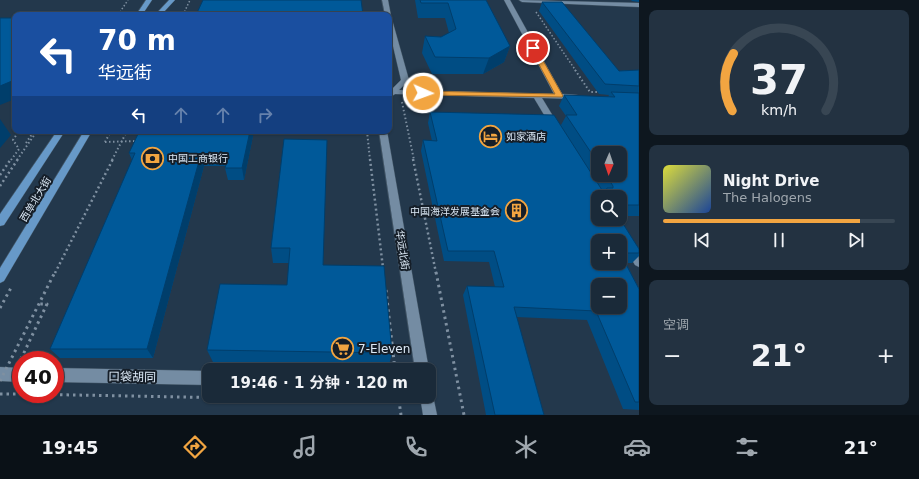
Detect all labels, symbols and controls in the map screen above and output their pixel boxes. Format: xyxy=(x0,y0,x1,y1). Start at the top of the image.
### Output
text: 70 m xyxy=(98,24,176,57)
icon: left xyxy=(32,28,84,80)
pin xyxy=(516,31,550,65)
icon: arrive xyxy=(522,37,544,59)
text: 37 xyxy=(750,54,808,103)
text: 华远街 xyxy=(98,62,152,83)
position arrow xyxy=(402,72,444,114)
text: km/h xyxy=(761,101,797,117)
icon: left xyxy=(128,104,150,126)
icon: ahead xyxy=(170,104,192,126)
icon: ahead xyxy=(212,104,234,126)
icon: right xyxy=(254,104,276,126)
hotel icon: 如家酒店 xyxy=(477,123,503,149)
place label: 如家酒店 xyxy=(506,131,546,142)
bank icon: 中国工商银行 xyxy=(140,145,166,171)
north arrow xyxy=(591,146,627,182)
map controls xyxy=(591,146,627,314)
place label: 中国工商银行 xyxy=(168,153,228,164)
text: Night Drive xyxy=(723,172,819,190)
street label: 西单北大街 xyxy=(18,175,53,224)
button: search xyxy=(591,190,627,226)
text: The Halogens xyxy=(723,190,812,205)
building icon: 中国海洋发展基金会 xyxy=(503,198,529,224)
place label: 中国海洋发展基金会 xyxy=(410,206,500,217)
street label: 华远北街 xyxy=(394,229,411,271)
icon: previous xyxy=(691,229,713,251)
icon: pause xyxy=(768,229,790,251)
icon: next xyxy=(845,229,867,251)
button: + xyxy=(591,234,627,270)
button: − xyxy=(591,278,627,314)
text: 空调 xyxy=(663,317,689,332)
supermarket icon: 7-Eleven xyxy=(330,336,356,362)
text: 21° xyxy=(751,338,807,373)
place label: 7-Eleven xyxy=(358,342,410,356)
text: − xyxy=(663,343,681,368)
text: + xyxy=(877,343,895,368)
speed limit sign: 40 xyxy=(12,351,64,403)
street label: 口袋胡同 xyxy=(108,370,156,384)
text: 19:46 · 1 分钟 · 120 m xyxy=(230,374,408,392)
icon: directions xyxy=(181,433,209,461)
icon: music xyxy=(291,433,319,461)
icon: phone xyxy=(402,433,430,461)
icon: climate xyxy=(512,433,540,461)
icon: car xyxy=(623,433,651,461)
icon: filters xyxy=(733,433,761,461)
text: 19:45 xyxy=(41,437,99,458)
text: 21° xyxy=(844,437,878,458)

